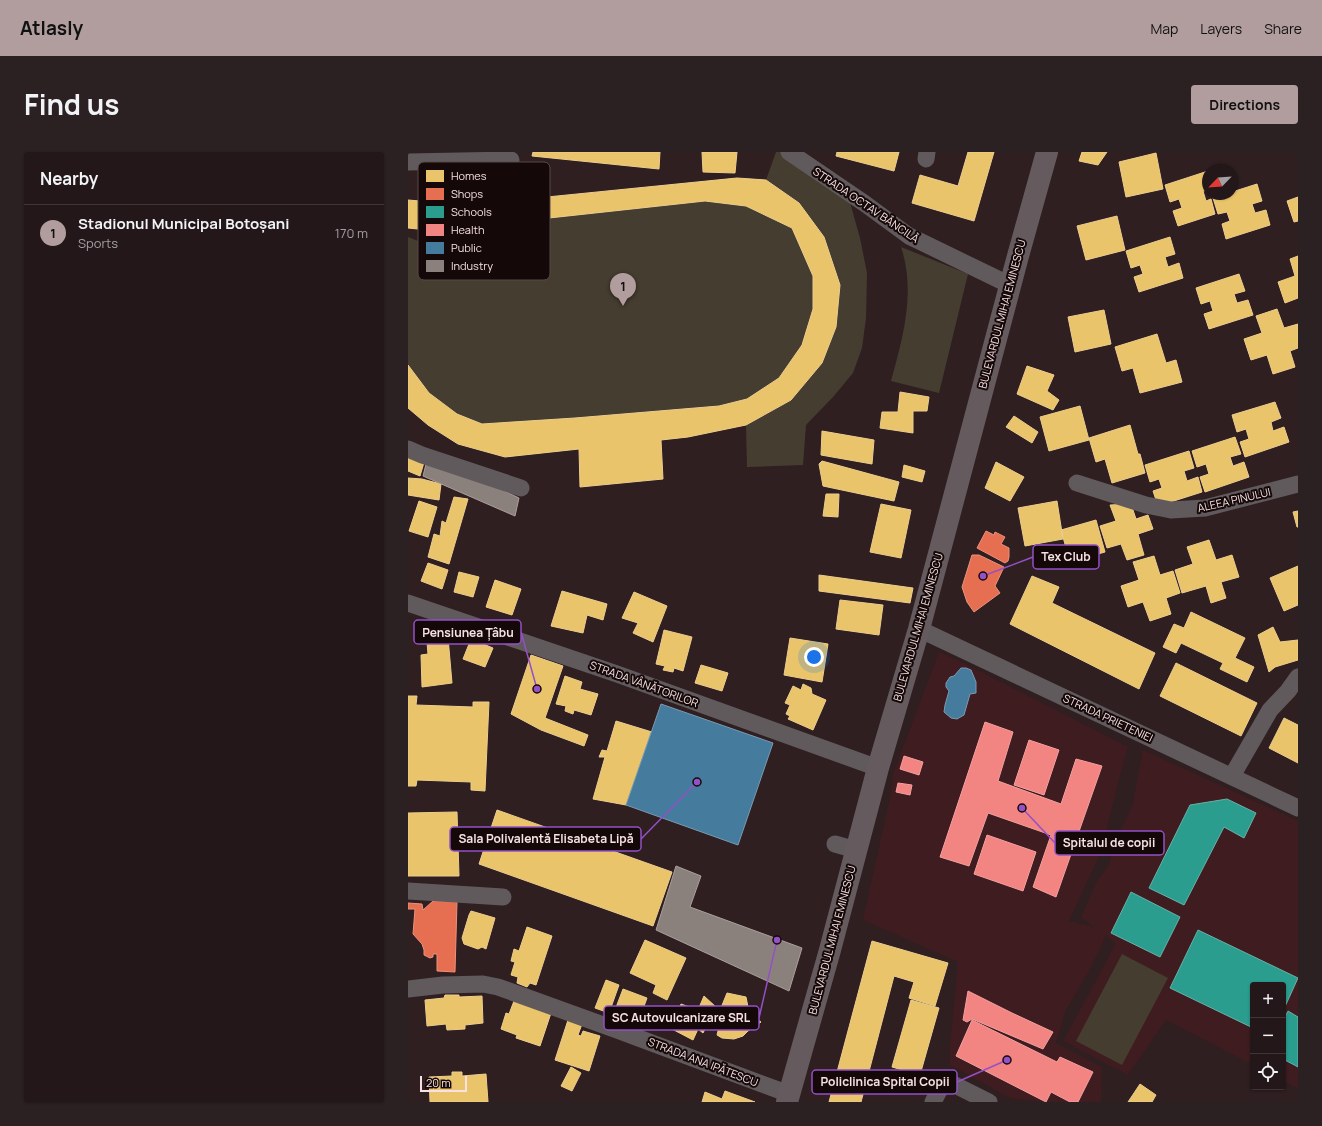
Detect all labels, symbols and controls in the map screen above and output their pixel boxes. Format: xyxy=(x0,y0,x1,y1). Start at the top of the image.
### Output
text: Atlasly xyxy=(20,15,83,41)
text: Map xyxy=(1150,19,1178,38)
text: Layers xyxy=(1200,19,1242,38)
text: Share xyxy=(1264,19,1302,38)
text: Find us xyxy=(24,85,119,123)
button: Directions xyxy=(1191,85,1298,124)
legend xyxy=(418,162,550,280)
street label: STRADA OCTAV BĂNCILĂ xyxy=(810,163,922,246)
north arrow xyxy=(1202,164,1238,200)
text: Nearby xyxy=(40,167,98,190)
text: Homes xyxy=(451,168,487,183)
text: Shops xyxy=(451,186,483,201)
text: Schools xyxy=(451,204,492,219)
text: Stadionul Municipal Botoșani xyxy=(78,213,289,234)
text: Health xyxy=(451,222,484,237)
text: 1 xyxy=(50,224,56,242)
text: 170 m xyxy=(335,224,368,242)
text: Sports xyxy=(78,234,118,252)
street label: BULEVARDUL MIHAI EMINESCU xyxy=(974,238,1029,390)
text: Public xyxy=(451,240,482,255)
text: Industry xyxy=(451,258,493,273)
pin: 1 xyxy=(610,273,636,306)
street label: ALEEA PINULUI xyxy=(1196,484,1272,515)
callout: Tex Club xyxy=(1033,545,1099,569)
text: Tex Club xyxy=(1041,548,1091,565)
street label: BULEVARDUL MIHAI EMINESCU xyxy=(889,551,946,703)
callout: Pensiunea Țâbu xyxy=(414,620,521,644)
text: Pensiunea Țâbu xyxy=(422,624,514,641)
your location xyxy=(804,647,824,667)
street label: STRADA VÂNĂTORILOR xyxy=(588,657,701,710)
street label: STRADA PRIETENIEI xyxy=(1061,690,1156,745)
callout: Sala Polivalentă Elisabeta Lipă xyxy=(450,827,641,851)
text: Sala Polivalentă Elisabeta Lipă xyxy=(458,830,634,847)
callout: Spitalul de copii xyxy=(1055,831,1164,855)
text: Spitalul de copii xyxy=(1063,834,1155,851)
street label: BULEVARDUL MIHAI EMINESCU xyxy=(804,864,859,1016)
map controls xyxy=(1250,982,1286,1090)
button: + xyxy=(1250,982,1286,1018)
callout: SC Autovulcanizare SRL xyxy=(604,1006,759,1030)
text: SC Autovulcanizare SRL xyxy=(612,1009,751,1026)
button: − xyxy=(1250,1018,1286,1054)
street label: STRADA ANA IPĂTESCU xyxy=(646,1034,761,1090)
button: locate xyxy=(1250,1054,1286,1090)
callout: Policlinica Spital Copii xyxy=(812,1070,957,1094)
text: Policlinica Spital Copii xyxy=(820,1073,950,1090)
scale bar xyxy=(420,1074,467,1093)
text: 20 m xyxy=(426,1075,451,1090)

